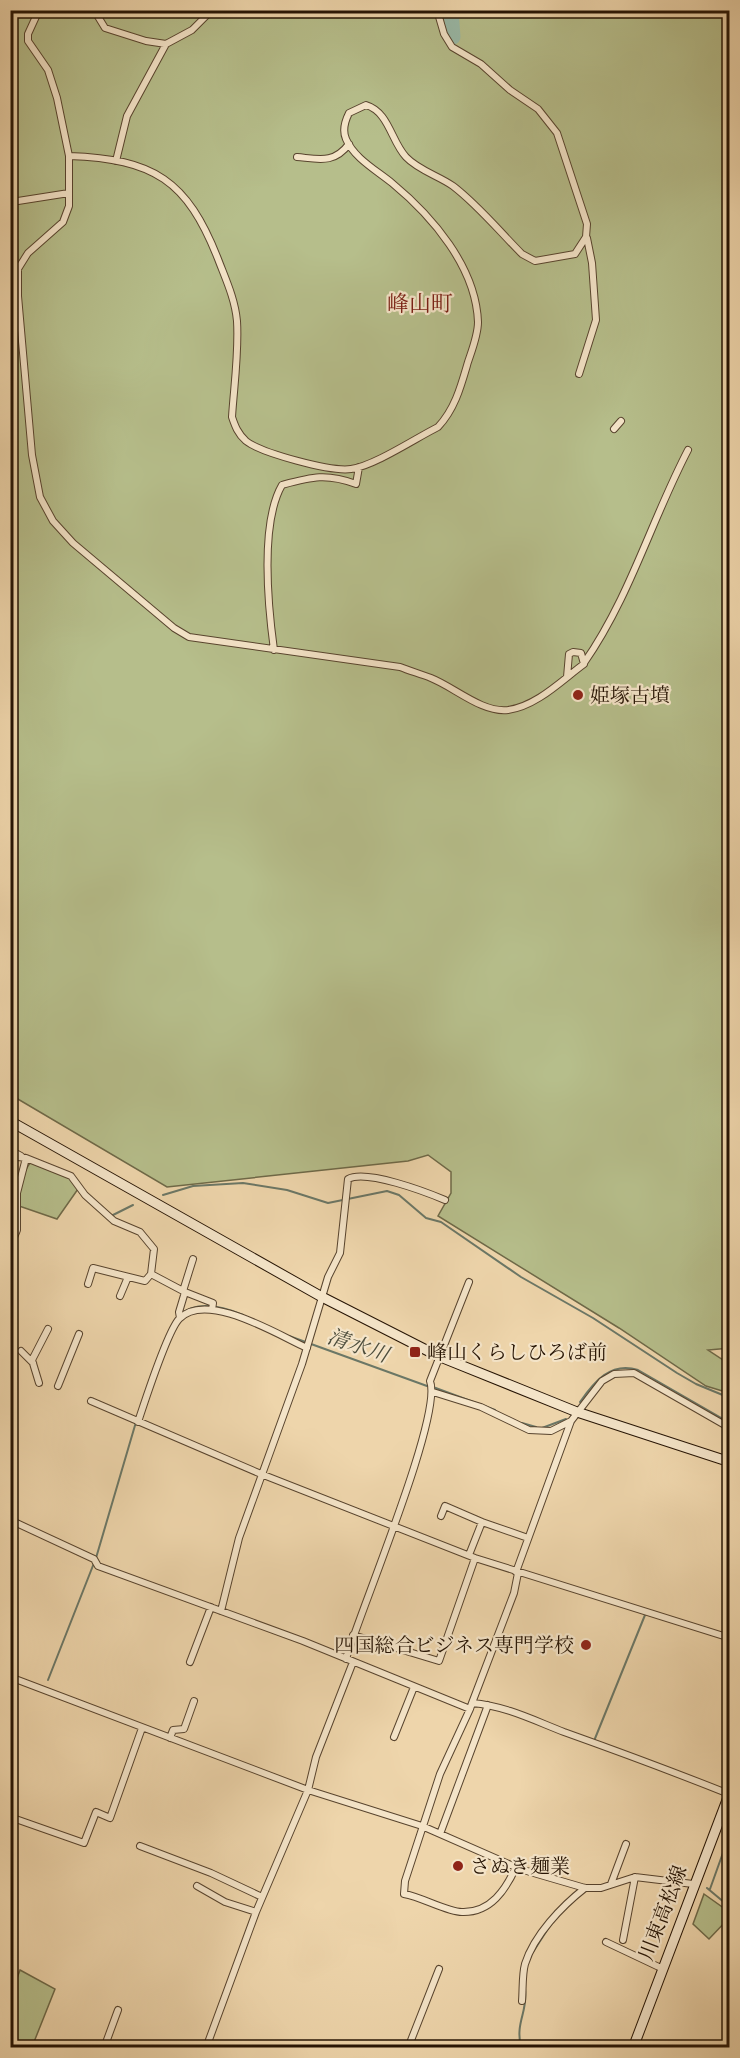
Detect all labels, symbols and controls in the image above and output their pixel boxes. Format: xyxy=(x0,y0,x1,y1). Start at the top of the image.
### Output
district label: 峰山町 xyxy=(387,289,453,319)
place label: 姫塚古墳 xyxy=(590,682,670,709)
marker: 姫塚古墳 xyxy=(571,688,585,702)
water label: 清水川 xyxy=(323,1322,394,1371)
place label: 峰山くらしひろば前 xyxy=(427,1339,607,1366)
marker: 峰山くらしひろば前 xyxy=(408,1345,422,1359)
place label: 四国総合ビジネス専門学校 xyxy=(335,1632,574,1659)
marker: 四国総合ビジネス専門学校 xyxy=(579,1638,593,1652)
place label: さぬき麺業 xyxy=(470,1853,570,1880)
marker: さぬき麺業 xyxy=(451,1859,465,1873)
street label: 川東高松線 xyxy=(632,1861,694,1965)

